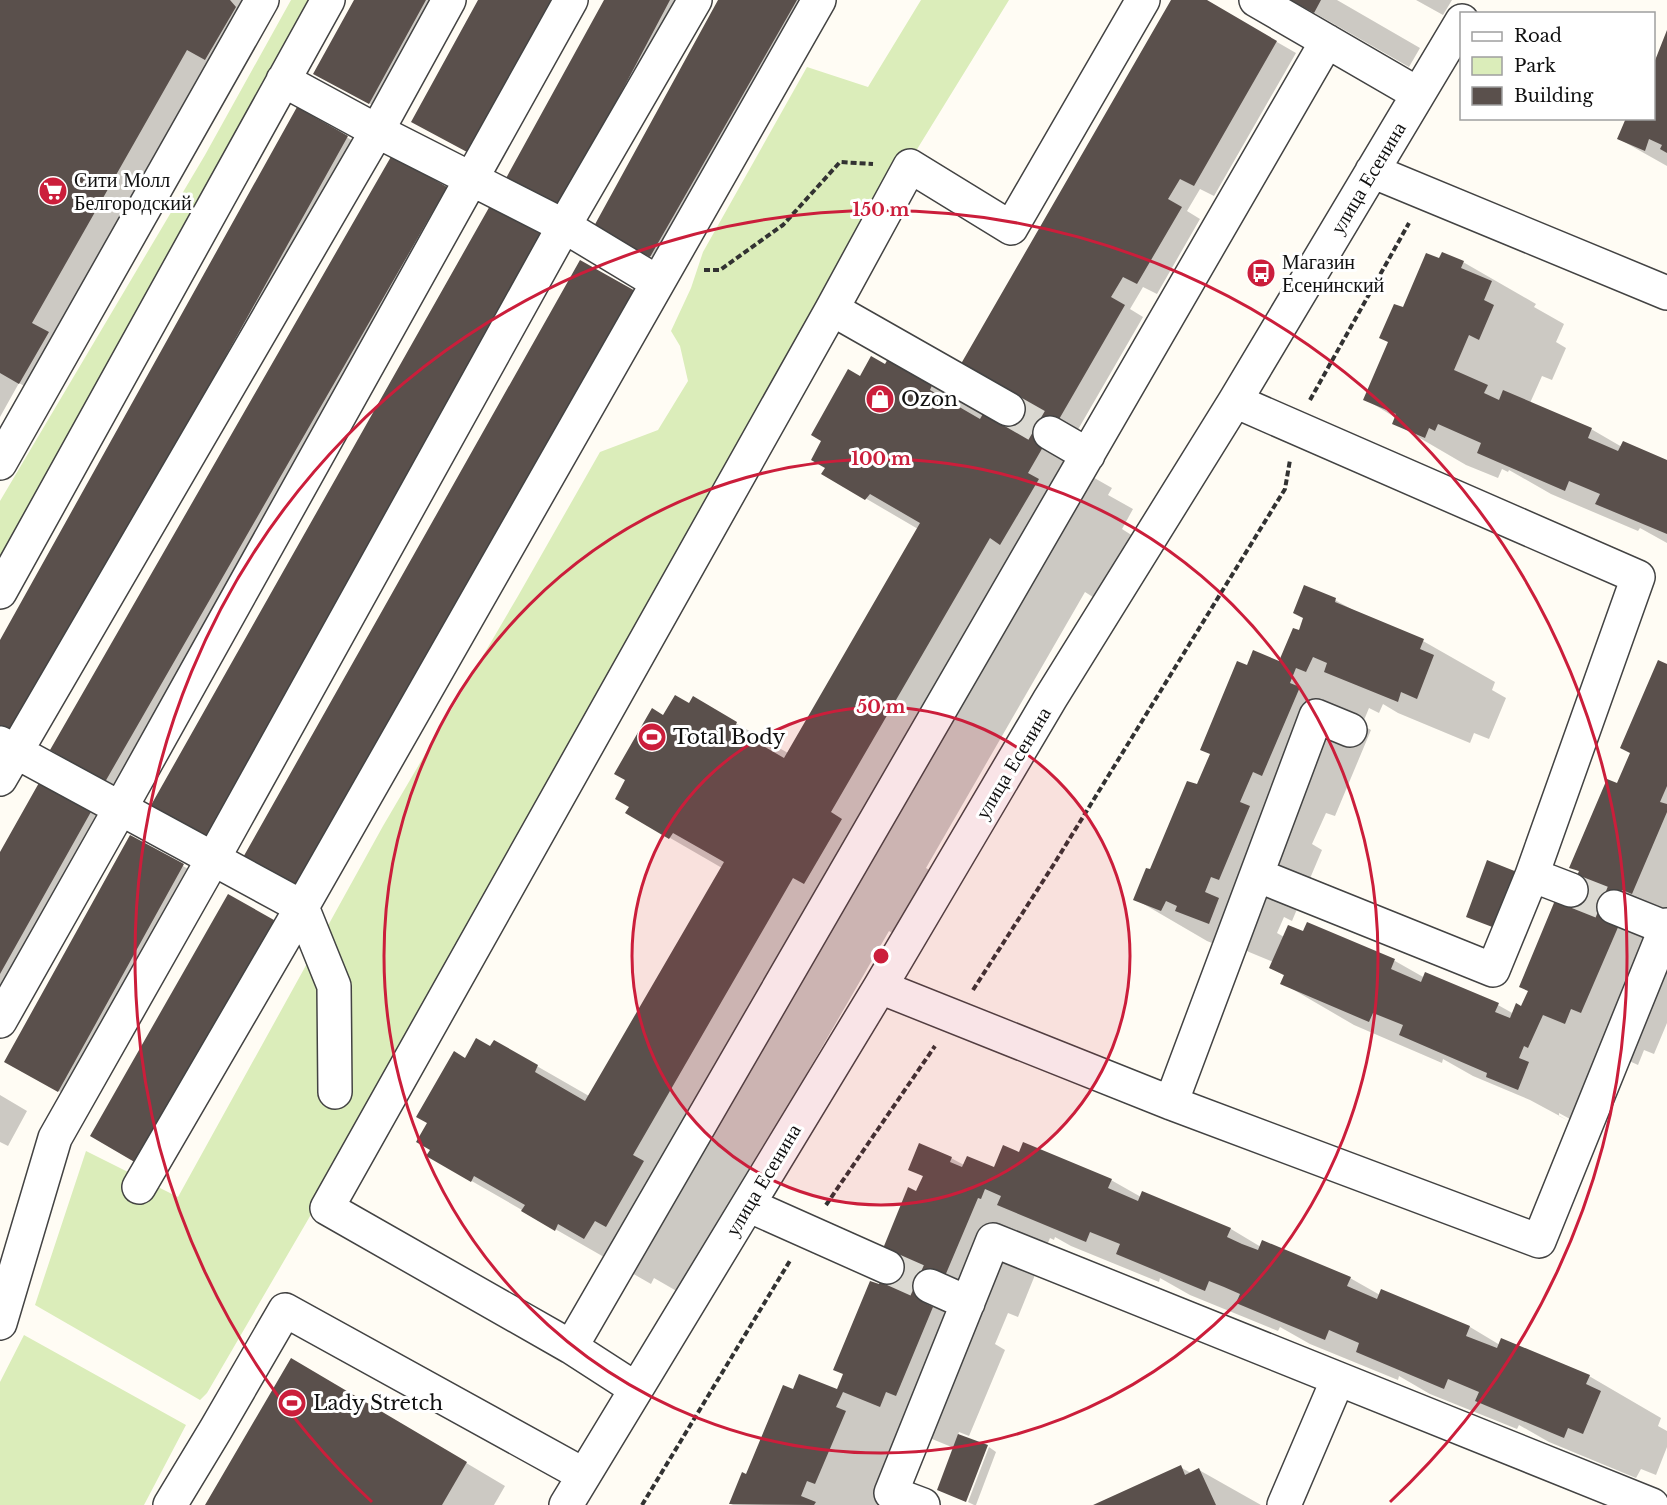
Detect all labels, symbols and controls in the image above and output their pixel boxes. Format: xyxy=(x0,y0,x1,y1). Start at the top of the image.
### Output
legend xyxy=(1460,12,1655,120)
text: Road xyxy=(1514,25,1562,47)
text: Park xyxy=(1514,55,1556,77)
text: Building xyxy=(1514,85,1593,107)
street label: улица Есенина xyxy=(1325,118,1411,238)
place label: Сити Молл Белгородский xyxy=(74,168,192,215)
supermarket icon: Сити Молл Белгородский xyxy=(37,175,69,207)
text: 150 m xyxy=(853,199,910,221)
place label: Магазин Есенинский xyxy=(1282,250,1385,297)
bus stop icon: Магазин Есенинский xyxy=(1245,257,1277,289)
shop icon: Ozon xyxy=(864,383,896,415)
place label: Ozon xyxy=(901,387,958,411)
text: 100 m xyxy=(851,448,911,470)
text: 50 m xyxy=(857,696,906,718)
street label: улица Есенина xyxy=(970,703,1056,823)
sports icon: Total Body xyxy=(636,721,668,753)
place label: Total Body xyxy=(673,725,786,749)
centre of rings xyxy=(871,946,891,966)
street label: улица Есенина xyxy=(720,1120,806,1240)
sports icon: Lady Stretch xyxy=(276,1387,308,1419)
place label: Lady Stretch xyxy=(313,1391,443,1415)

